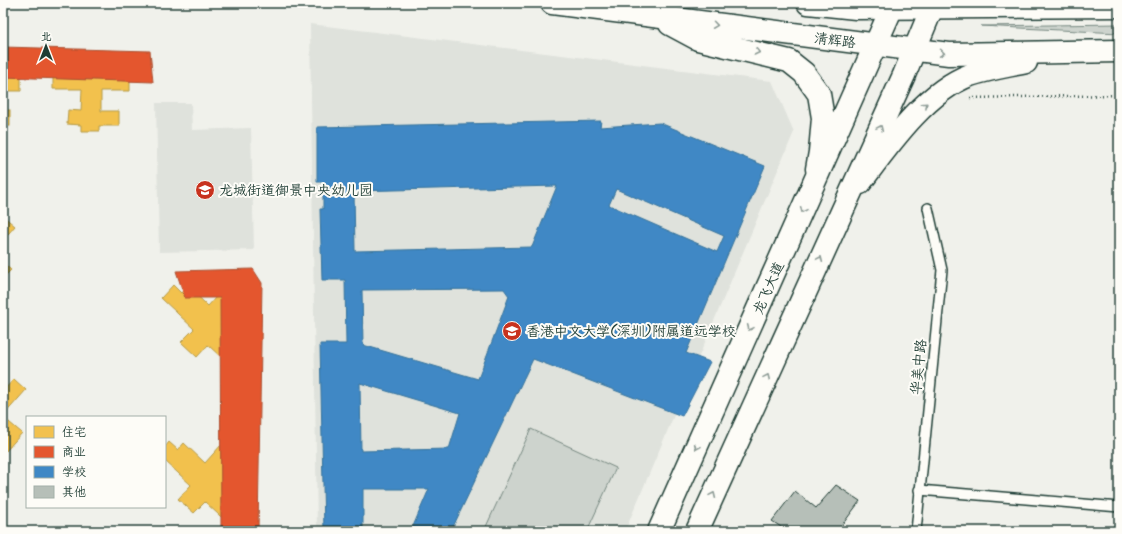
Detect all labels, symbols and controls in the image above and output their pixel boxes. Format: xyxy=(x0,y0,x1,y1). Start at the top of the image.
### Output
one-way arrow xyxy=(712,20,718,29)
north arrow xyxy=(26,26,66,66)
text: 北 xyxy=(41,28,52,46)
street label: 清辉路 xyxy=(813,28,857,54)
one-way arrow xyxy=(753,47,760,56)
one-way arrow xyxy=(939,49,945,58)
one-way arrow xyxy=(921,103,928,110)
one-way arrow xyxy=(875,124,883,132)
school or university icon: 龙城街道御景中央幼儿园 xyxy=(194,179,216,201)
place label: 龙城街道御景中央幼儿园 xyxy=(219,180,373,202)
one-way arrow xyxy=(800,205,808,213)
one-way arrow xyxy=(816,255,824,262)
street label: 龙飞大道 xyxy=(747,258,790,318)
school or university icon: 香港中文大学(深圳)附属道远学校 xyxy=(501,320,523,342)
place label: 香港中文大学(深圳)附属道远学校 xyxy=(526,321,736,343)
one-way arrow xyxy=(747,324,755,332)
street label: 华美中路 xyxy=(905,338,933,396)
one-way arrow xyxy=(762,374,770,381)
legend xyxy=(26,416,166,508)
text: 住宅 xyxy=(62,423,86,442)
text: 商业 xyxy=(62,443,86,462)
one-way arrow xyxy=(693,444,701,451)
text: 学校 xyxy=(62,463,86,482)
text: 其他 xyxy=(62,483,86,502)
one-way arrow xyxy=(708,492,716,500)

